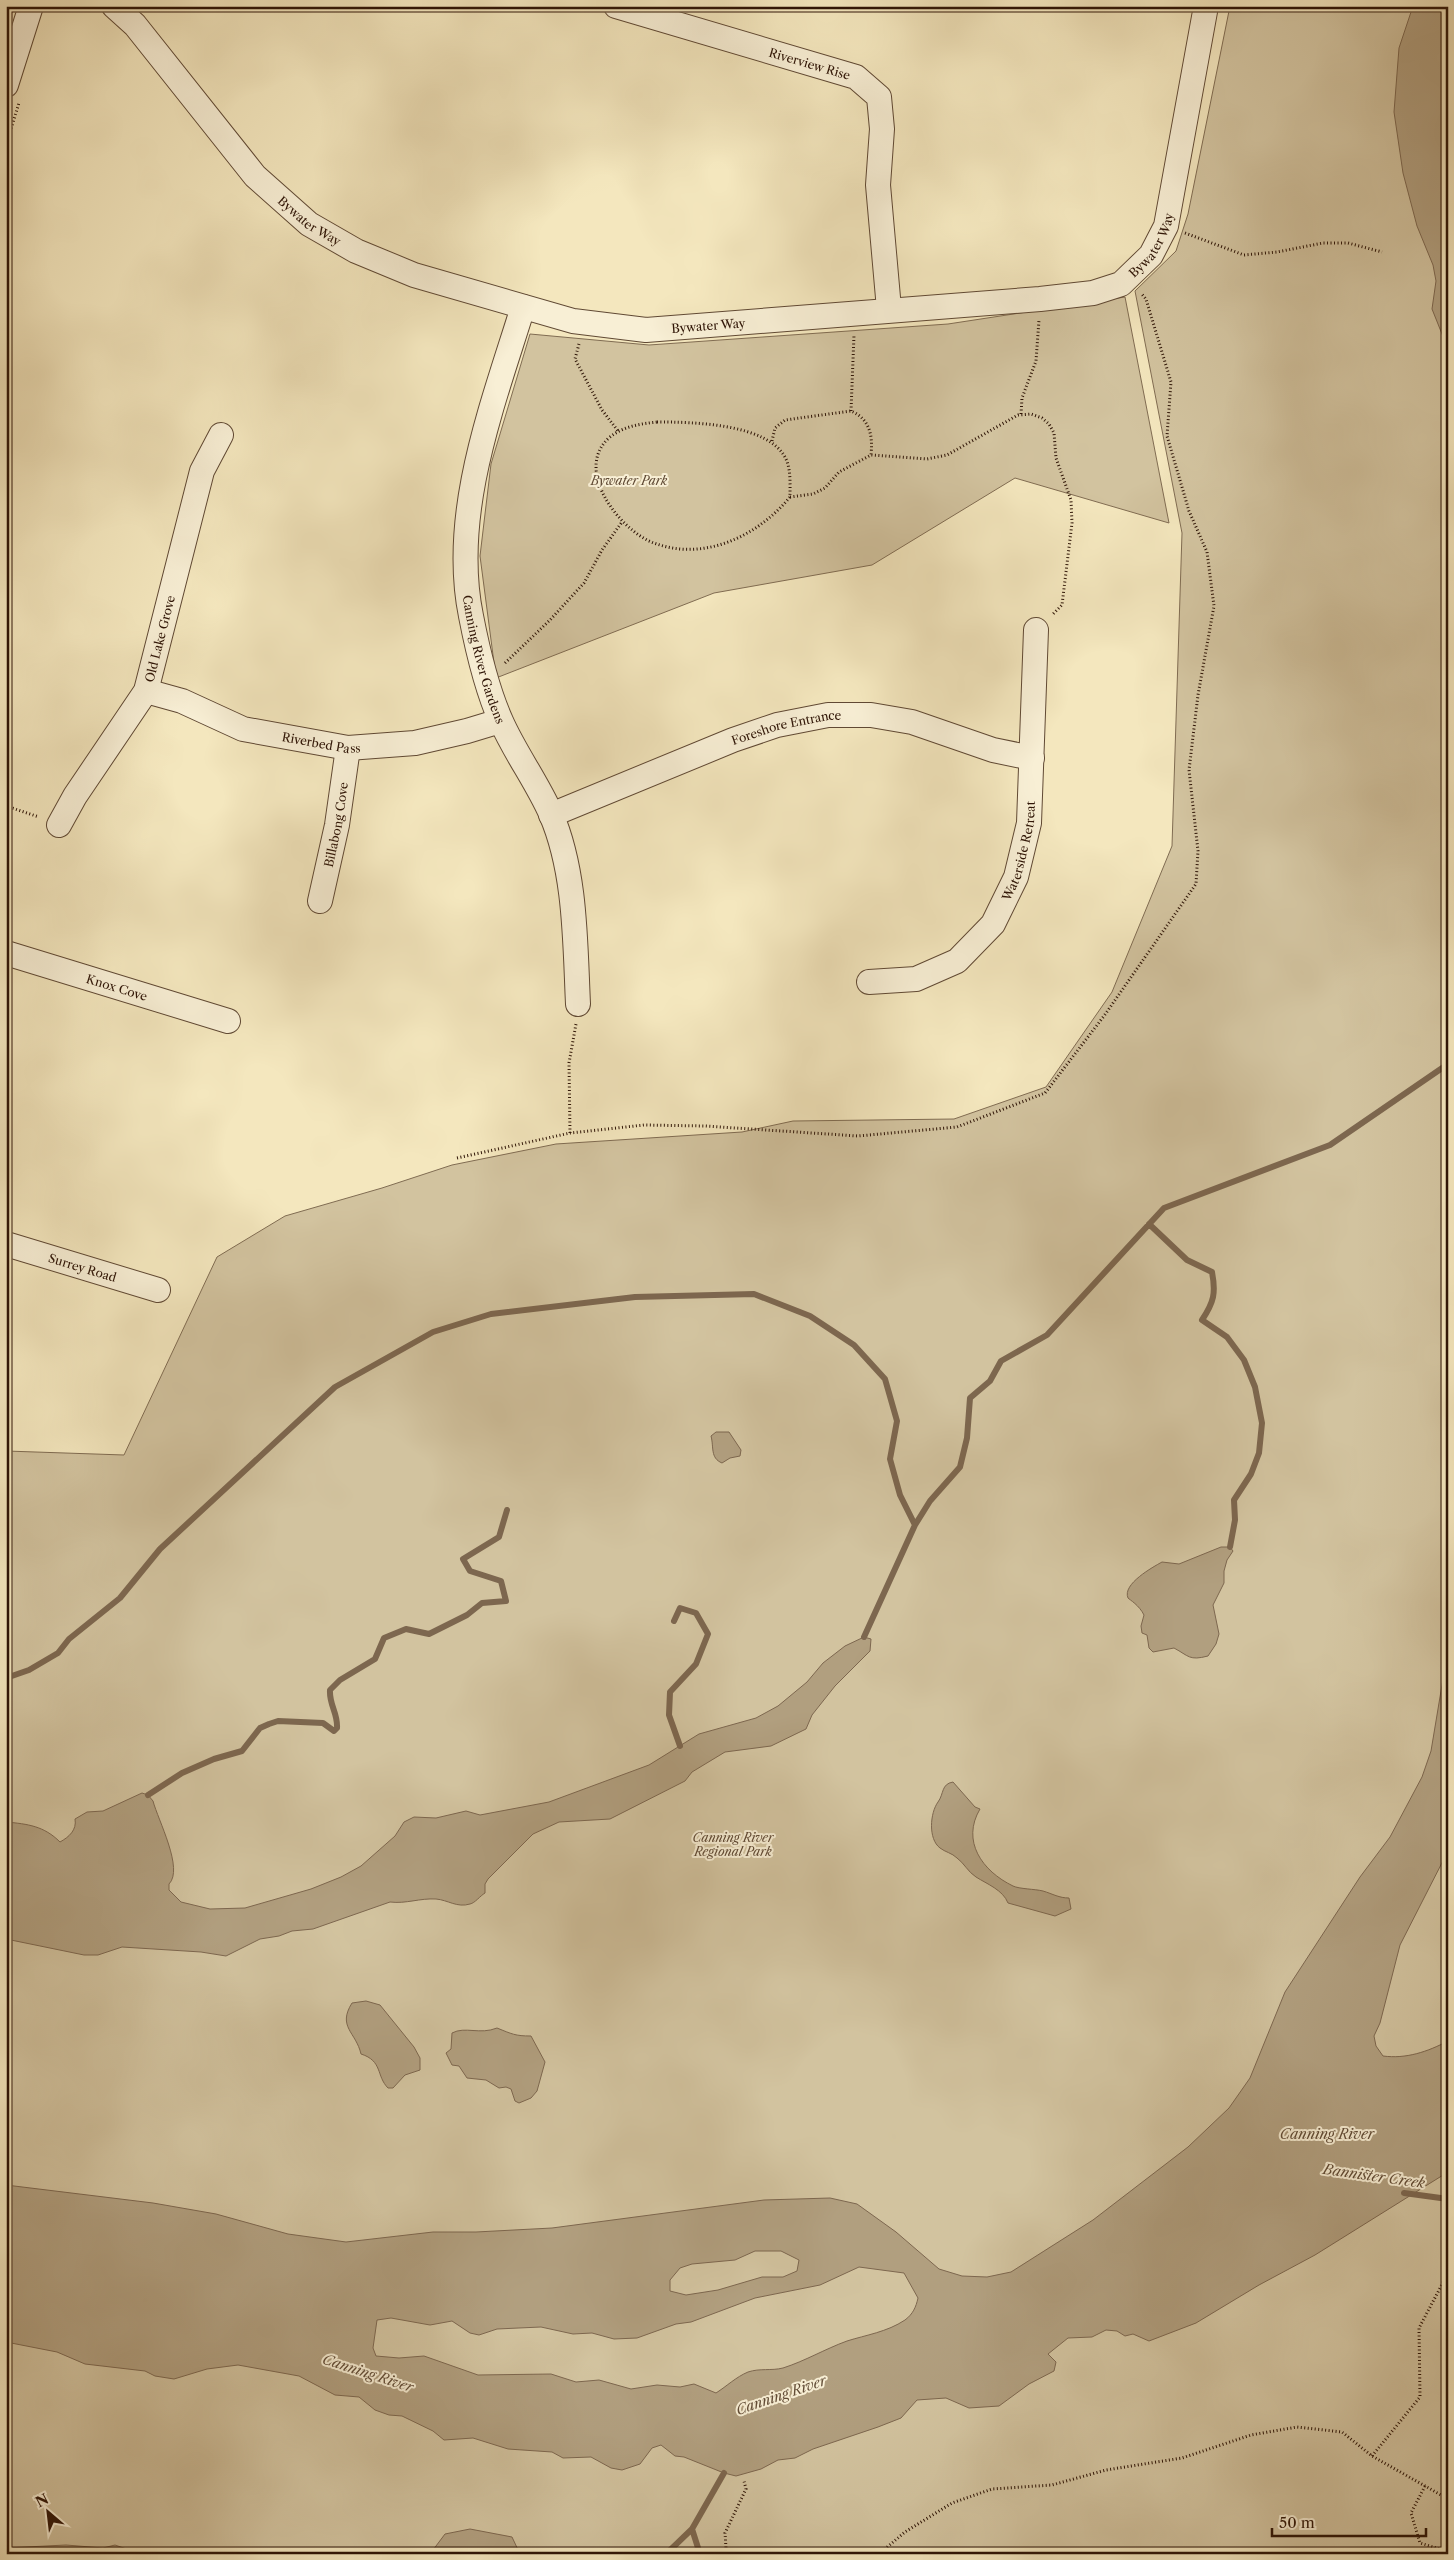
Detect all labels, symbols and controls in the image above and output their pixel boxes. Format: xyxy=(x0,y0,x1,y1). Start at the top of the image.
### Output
street label: Riverview Rise xyxy=(767,44,852,83)
street label: Bywater Way xyxy=(275,193,344,248)
street label: Bywater Way xyxy=(1125,211,1176,280)
street label: Bywater Way xyxy=(671,315,746,335)
park label: Bywater Park xyxy=(590,473,668,488)
street label: Old Lake Grove xyxy=(141,593,178,684)
street label: Canning River Gardens xyxy=(460,594,509,726)
street label: Foreshore Entrance xyxy=(729,707,842,748)
street label: Riverbed Pass xyxy=(281,729,361,756)
street label: Billabong Cove xyxy=(320,781,351,869)
street label: Waterside Retreat xyxy=(998,800,1037,904)
street label: Knox Cove xyxy=(85,971,150,1003)
street label: Surrey Road xyxy=(47,1250,119,1285)
park label: Canning River Regional Park xyxy=(692,1830,775,1859)
water label: Canning River xyxy=(1280,2125,1376,2143)
water label: Bannister Creek xyxy=(1321,2160,1427,2192)
water label: Canning River xyxy=(320,2350,417,2397)
water label: Canning River xyxy=(733,2371,830,2419)
north arrow xyxy=(22,2488,72,2538)
text: N xyxy=(32,2490,51,2511)
scale bar xyxy=(1272,2505,1425,2537)
text: 50 m xyxy=(1279,2513,1315,2532)

